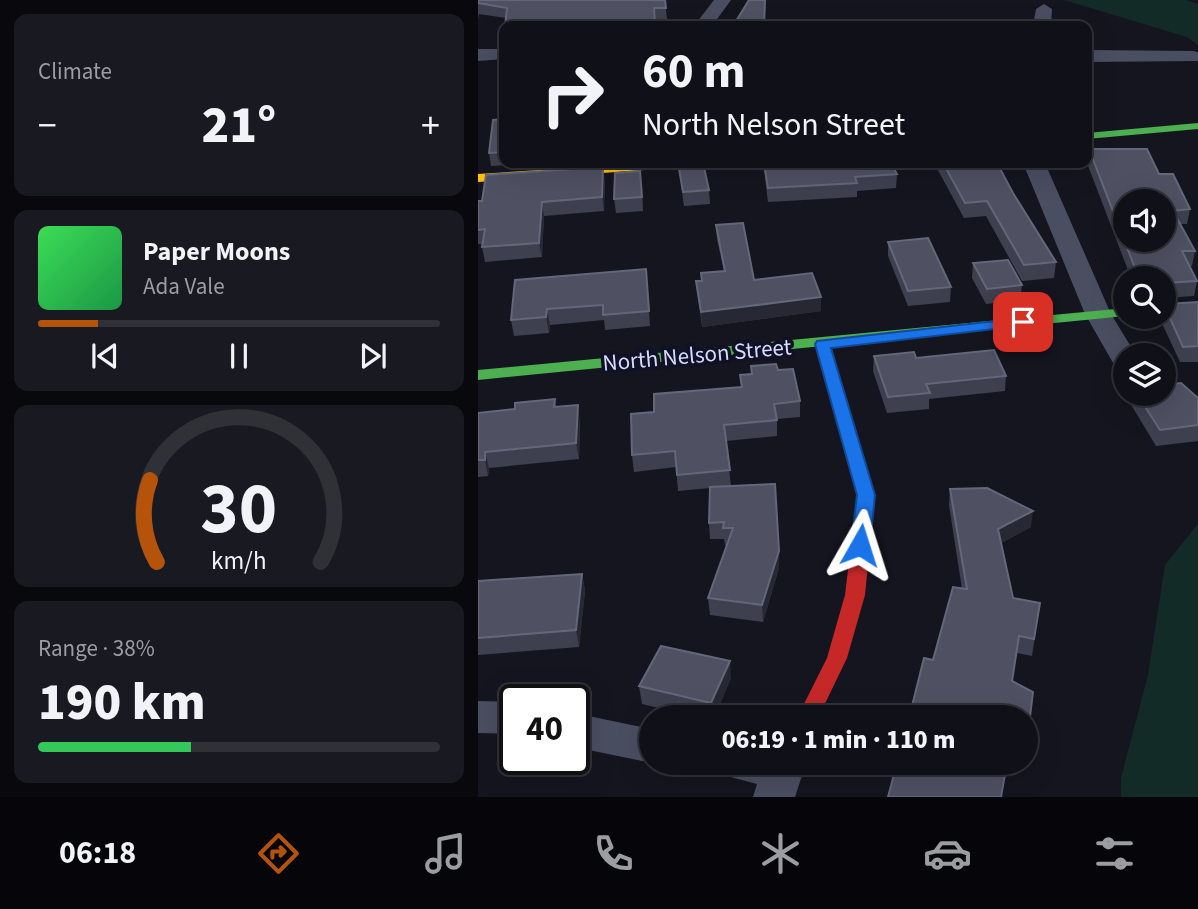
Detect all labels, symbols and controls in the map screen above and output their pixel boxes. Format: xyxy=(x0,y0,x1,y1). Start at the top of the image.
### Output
text: 60 m xyxy=(642,37,746,107)
icon: right xyxy=(527,49,618,140)
text: Climate xyxy=(38,55,112,88)
text: 21° xyxy=(202,89,276,163)
text: − xyxy=(38,99,57,153)
text: + xyxy=(421,99,440,153)
text: North Nelson Street xyxy=(642,102,905,148)
map controls xyxy=(1113,189,1176,406)
button: sound xyxy=(1113,189,1176,252)
text: Paper Moons xyxy=(143,233,290,270)
button: search xyxy=(1113,266,1176,329)
text: Ada Vale xyxy=(143,270,225,303)
pin xyxy=(993,292,1053,352)
icon: arrive xyxy=(1004,303,1042,341)
street label: North Nelson Street xyxy=(601,330,793,380)
icon: previous xyxy=(86,337,124,375)
icon: pause xyxy=(220,337,258,375)
icon: next xyxy=(354,337,392,375)
button: layers xyxy=(1113,343,1176,406)
text: 30 xyxy=(201,458,277,562)
position arrow xyxy=(823,508,897,582)
text: km/h xyxy=(211,543,267,579)
text: Range · 38% xyxy=(38,632,155,665)
text: 190 km xyxy=(38,666,206,740)
speed limit sign: 40 xyxy=(499,684,590,775)
text: 06:19 · 1 min · 110 m xyxy=(722,721,955,758)
icon: directions xyxy=(254,829,303,878)
icon: music xyxy=(421,829,470,878)
icon: phone xyxy=(589,829,638,878)
icon: climate xyxy=(756,829,805,878)
icon: car xyxy=(923,829,972,878)
icon: filters xyxy=(1090,829,1139,878)
text: 06:18 xyxy=(59,830,136,876)

